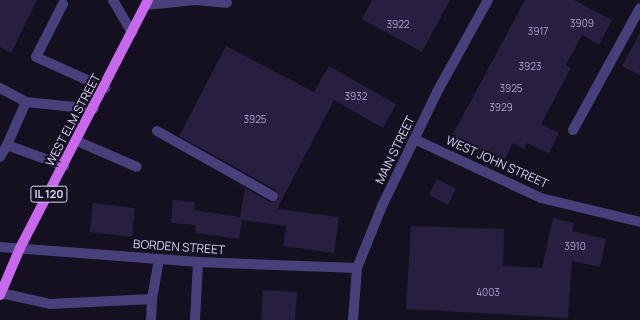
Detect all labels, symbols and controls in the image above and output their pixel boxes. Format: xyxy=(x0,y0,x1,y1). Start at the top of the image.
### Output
house number: 3909 xyxy=(570,18,594,30)
house number: 3922 xyxy=(386,19,410,31)
house number: 3917 xyxy=(528,26,548,38)
house number: 3923 xyxy=(519,61,541,73)
street label: WEST ELM STREET xyxy=(42,71,104,169)
house number: 3925 xyxy=(499,83,523,95)
house number: 3932 xyxy=(345,91,367,103)
house number: 3929 xyxy=(489,102,513,114)
house number: 3925 xyxy=(243,114,267,126)
street label: MAIN STREET xyxy=(372,114,418,186)
street label: WEST JOHN STREET xyxy=(443,133,551,191)
road number: IL 120 xyxy=(30,185,68,203)
street label: BORDEN STREET xyxy=(133,237,225,257)
house number: 3910 xyxy=(564,241,586,253)
house number: 4003 xyxy=(476,287,500,299)

